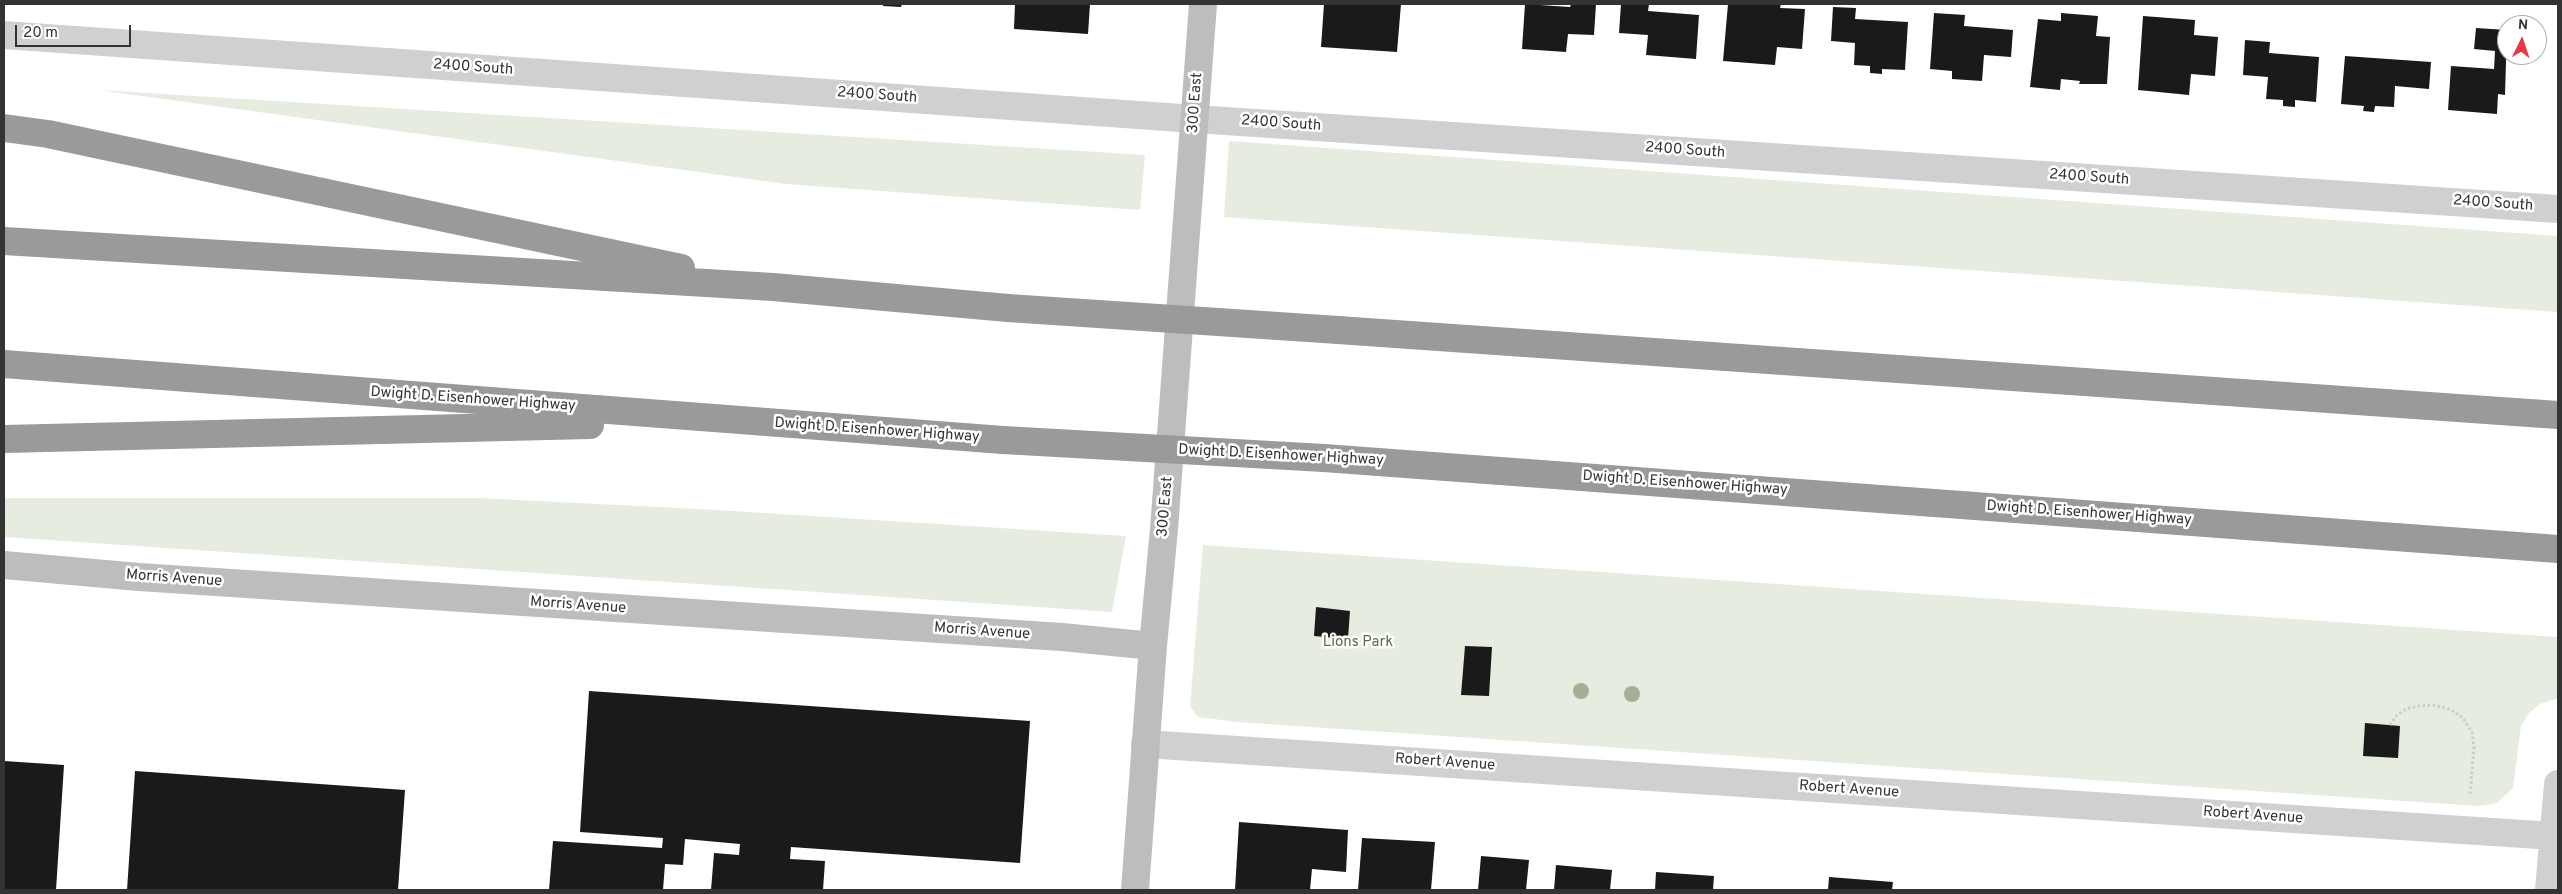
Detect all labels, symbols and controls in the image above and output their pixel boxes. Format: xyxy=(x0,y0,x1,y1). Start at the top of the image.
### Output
scale bar xyxy=(18,15,134,47)
north arrow xyxy=(2497,15,2547,65)
text: N xyxy=(2517,17,2529,34)
text: 20 m xyxy=(23,24,58,43)
street label: 2400 South xyxy=(432,56,514,80)
street label: 300 East xyxy=(1185,72,1207,134)
street label: 2400 South xyxy=(836,84,918,108)
street label: 2400 South xyxy=(1240,112,1322,136)
street label: 2400 South xyxy=(1644,139,1726,163)
street label: 2400 South xyxy=(2048,166,2130,190)
street label: 2400 South xyxy=(2452,192,2534,216)
street label: Dwight D. Eisenhower Highway xyxy=(370,384,576,416)
street label: Dwight D. Eisenhower Highway xyxy=(774,415,980,447)
street label: Dwight D. Eisenhower Highway xyxy=(1178,442,1384,470)
street label: Dwight D. Eisenhower Highway xyxy=(1582,468,1788,500)
street label: 300 East xyxy=(1154,476,1178,538)
street label: Dwight D. Eisenhower Highway xyxy=(1986,498,2192,530)
street label: Morris Avenue xyxy=(125,567,223,591)
street label: Morris Avenue xyxy=(529,594,627,618)
street label: Morris Avenue xyxy=(933,620,1031,644)
park label: Lions Park xyxy=(1323,634,1393,652)
street label: Robert Avenue xyxy=(1394,751,1496,775)
street label: Robert Avenue xyxy=(1798,778,1900,802)
street label: Robert Avenue xyxy=(2202,804,2304,828)

